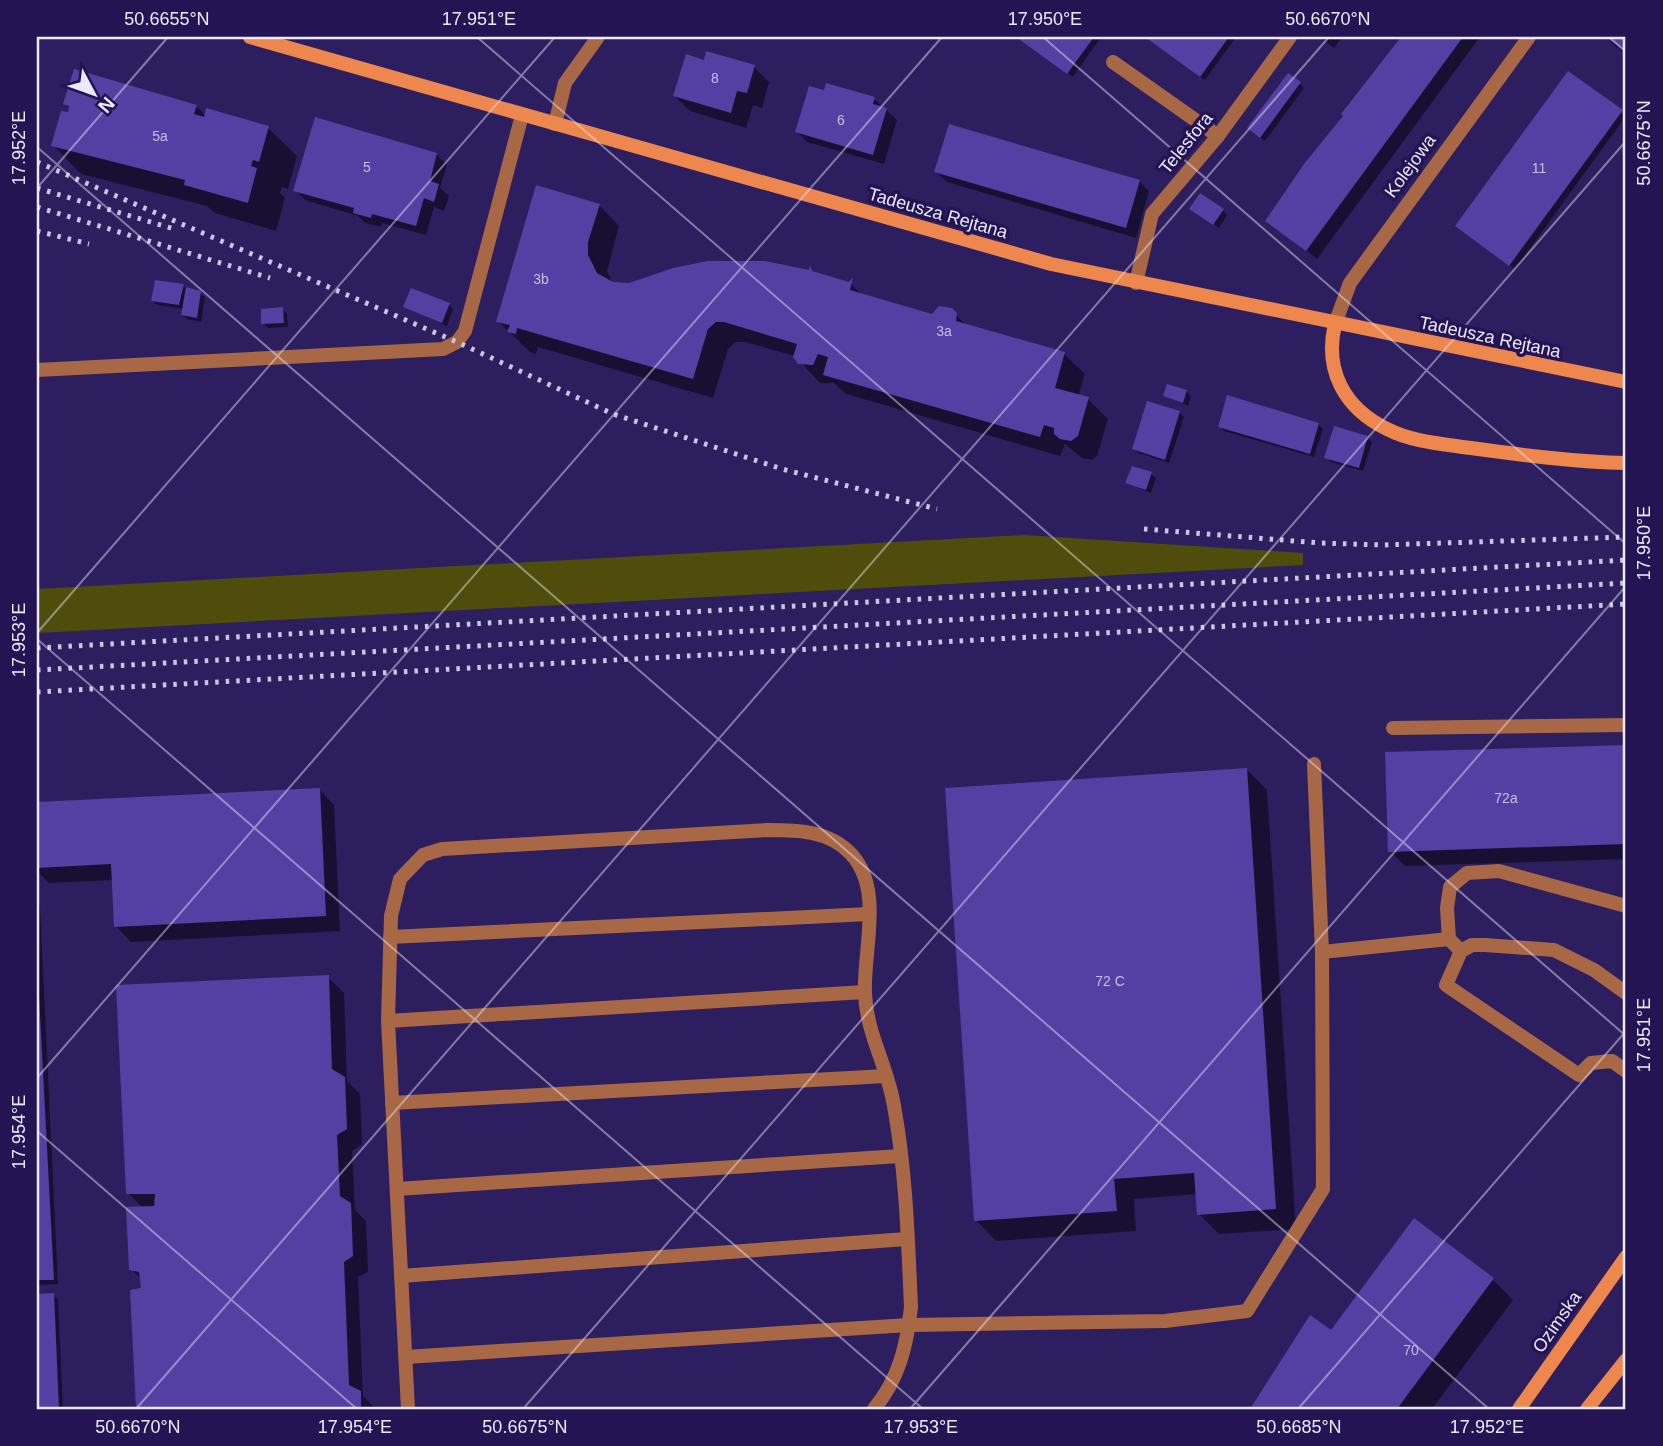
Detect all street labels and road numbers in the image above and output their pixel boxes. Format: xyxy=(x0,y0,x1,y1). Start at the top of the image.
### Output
street label: Telesfora xyxy=(1155,108,1217,178)
street label: Kolejowa xyxy=(1380,130,1440,201)
street label: Tadeusza Rejtana xyxy=(866,184,1011,243)
street label: Tadeusza Rejtana xyxy=(1417,312,1564,362)
street label: Ozimska xyxy=(1529,1287,1586,1356)

